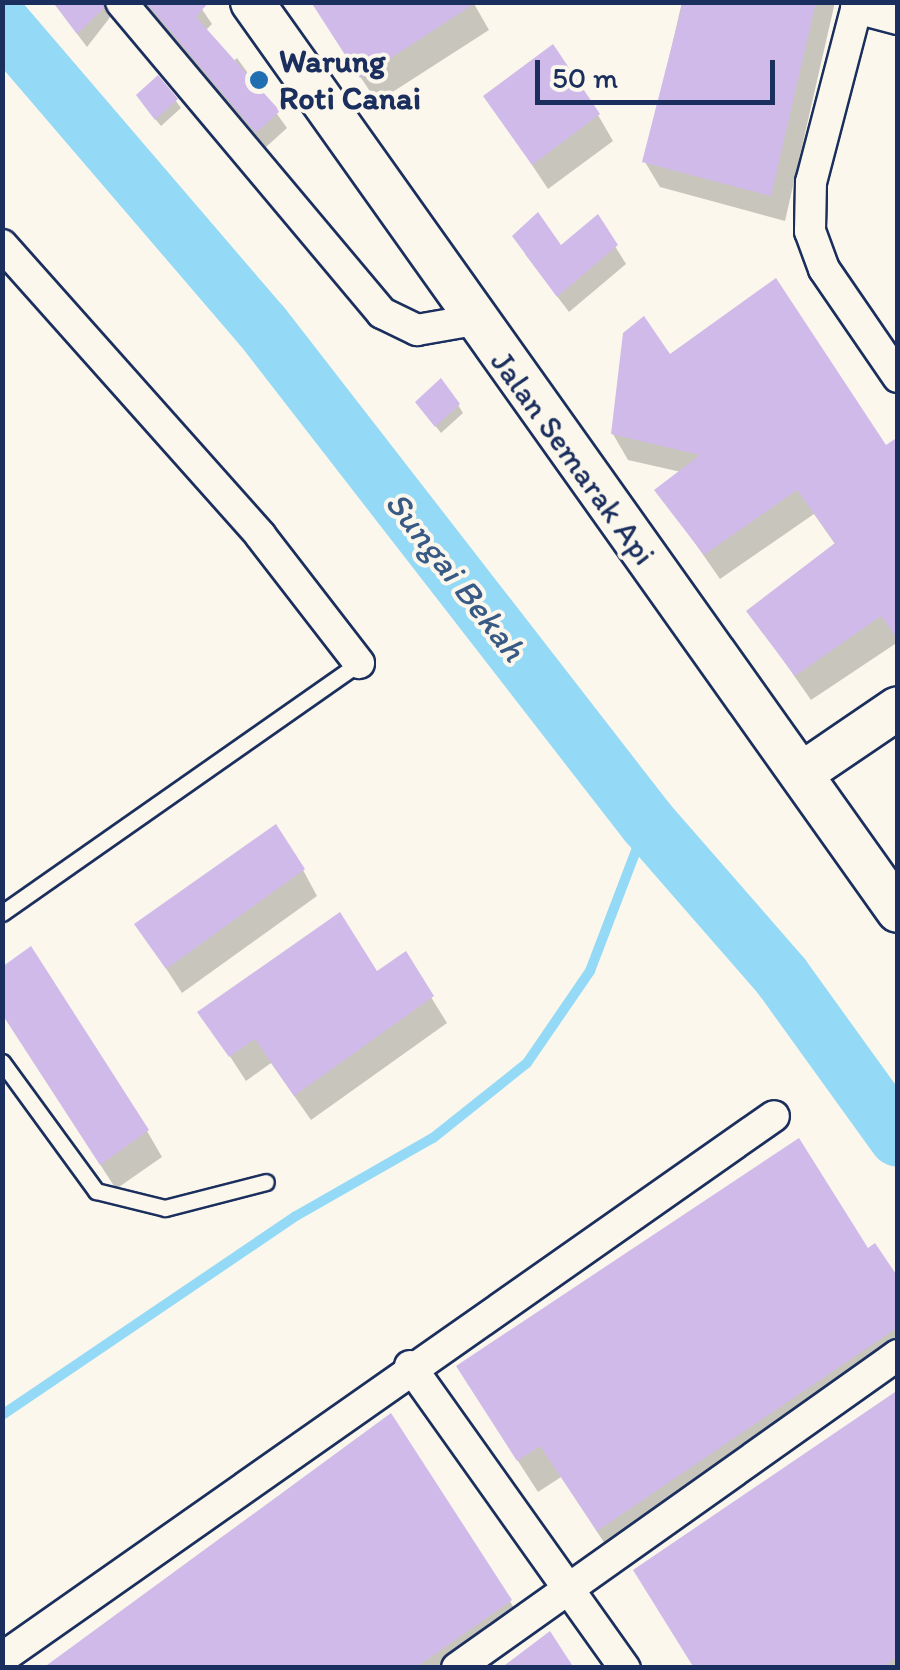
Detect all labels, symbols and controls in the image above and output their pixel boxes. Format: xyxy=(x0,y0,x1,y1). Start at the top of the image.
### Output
scale bar xyxy=(540,40,780,102)
place label: Warung Roti Canai xyxy=(279,43,421,118)
text: 50 m xyxy=(552,59,618,96)
marker: Warung Roti Canai xyxy=(248,69,270,91)
street label: Jalan Semarak Api xyxy=(483,344,663,572)
water label: Sungai Bekah xyxy=(377,483,535,669)

